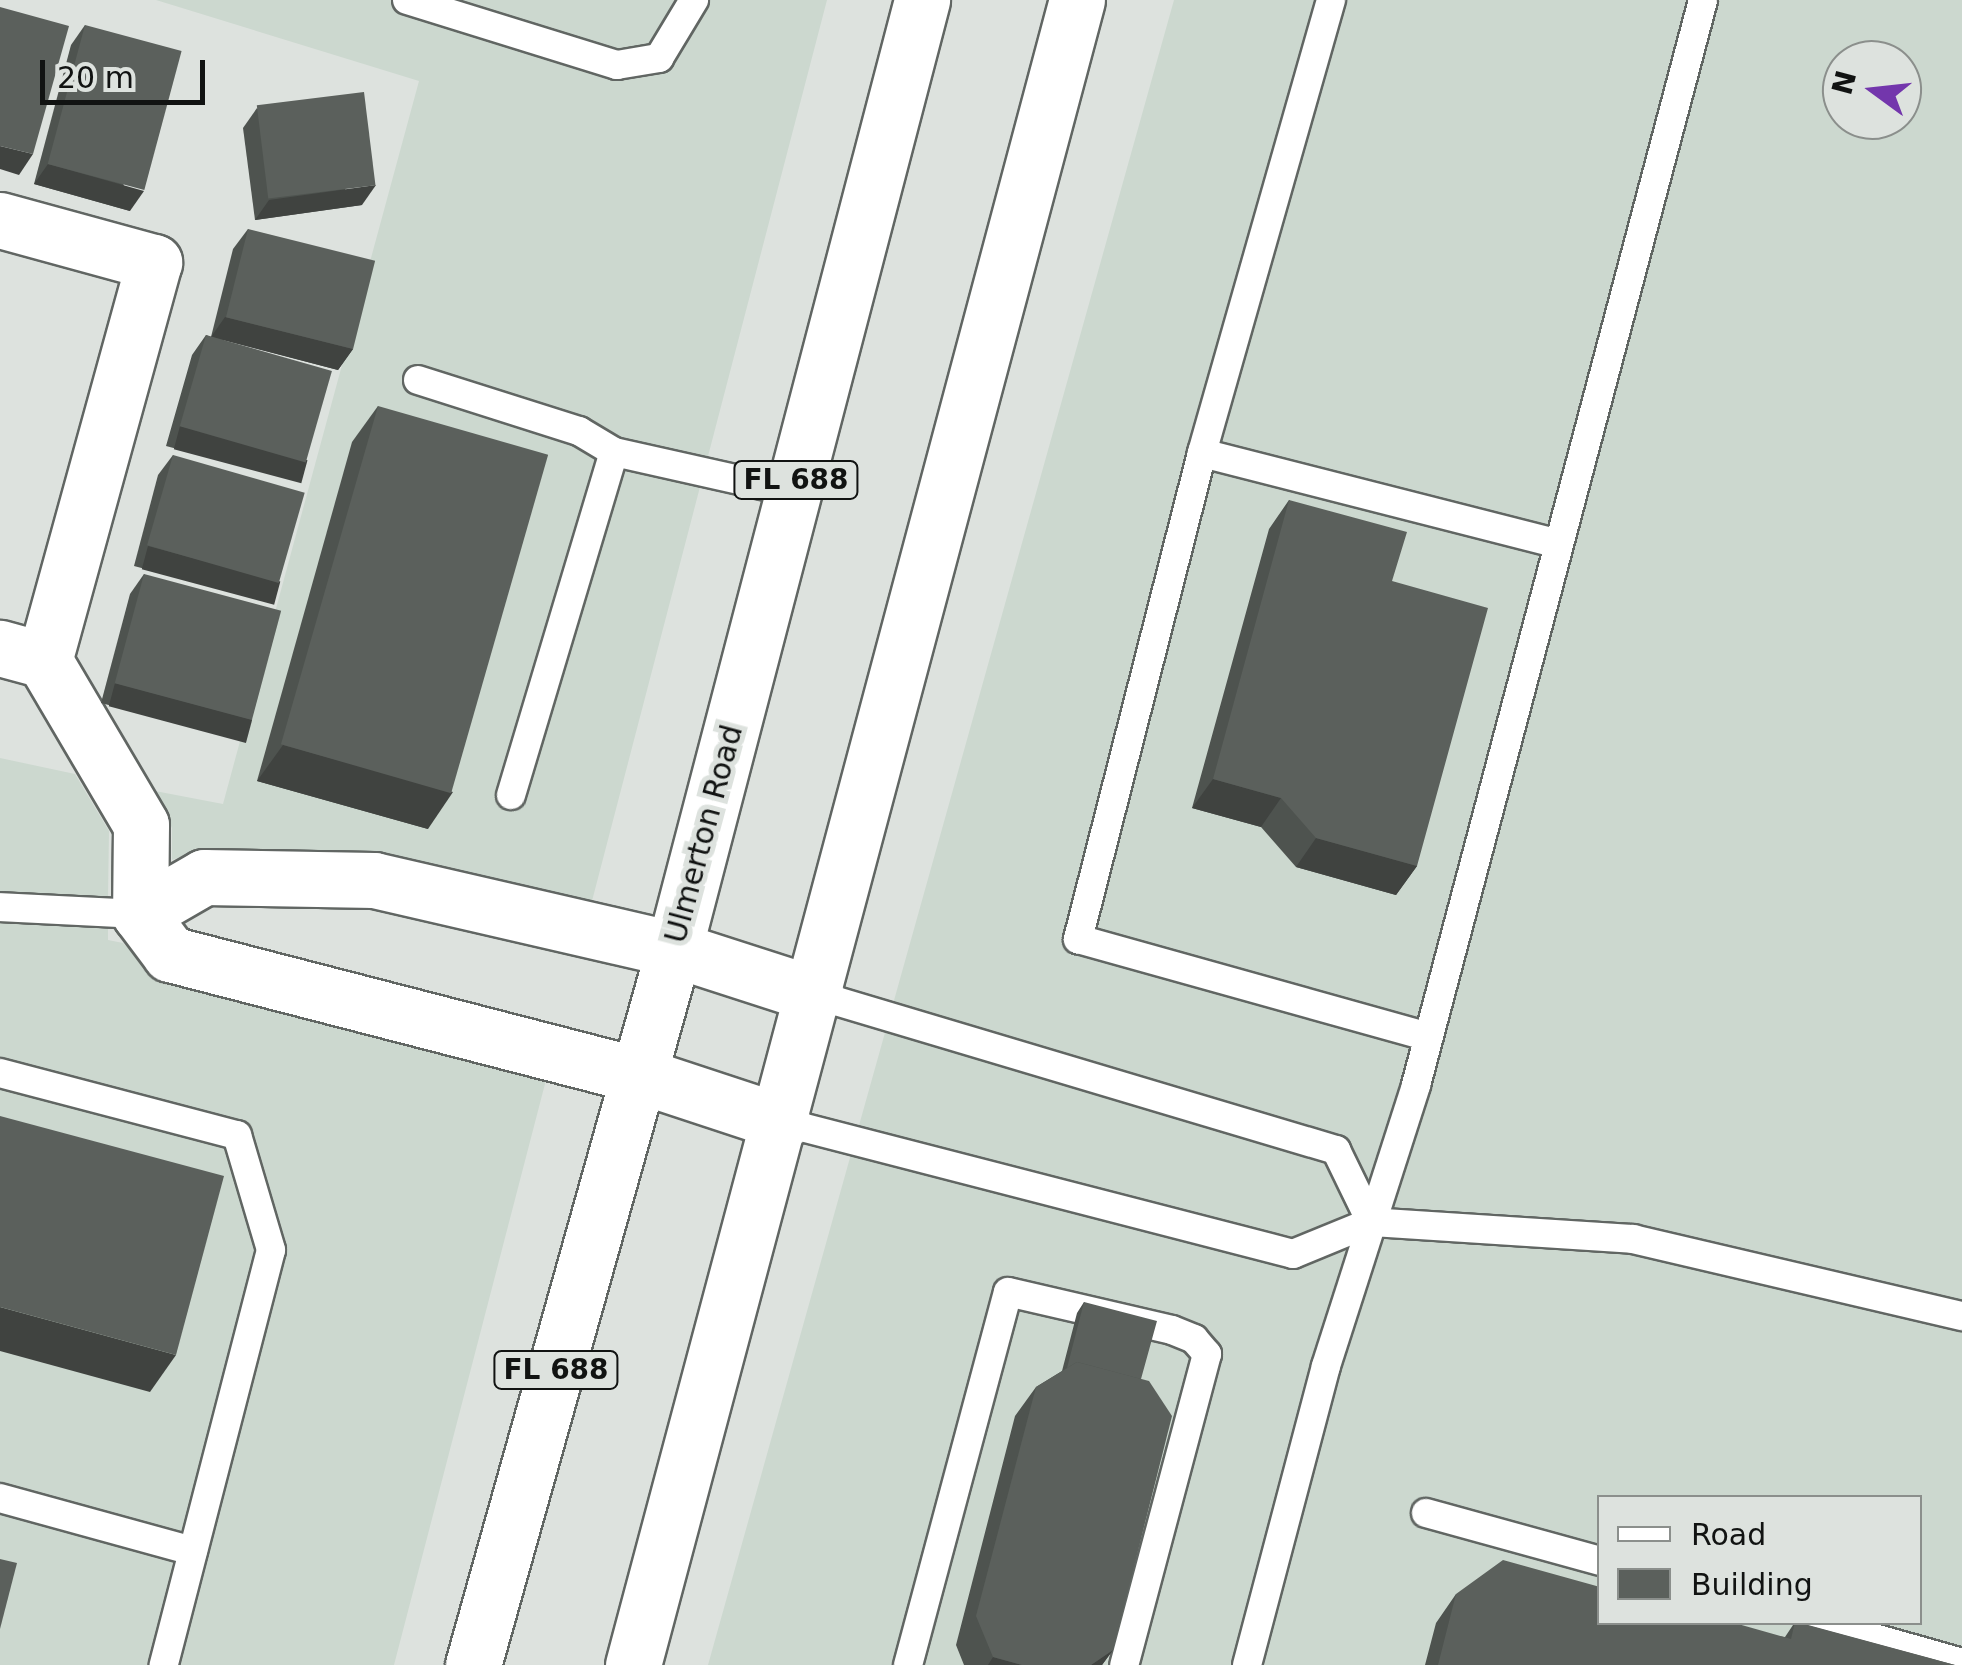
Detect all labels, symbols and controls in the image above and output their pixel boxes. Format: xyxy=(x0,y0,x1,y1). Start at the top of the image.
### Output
scale bar xyxy=(45,40,210,102)
north arrow xyxy=(1822,40,1922,140)
text: 20 m xyxy=(57,60,134,95)
text: N xyxy=(1826,67,1863,98)
road number: FL 688 xyxy=(731,457,861,503)
street label: Ulmerton Road xyxy=(658,721,750,947)
road number: FL 688 xyxy=(491,1347,621,1393)
legend xyxy=(1597,1495,1922,1625)
text: Road xyxy=(1691,1517,1766,1552)
text: Building xyxy=(1691,1567,1813,1602)

